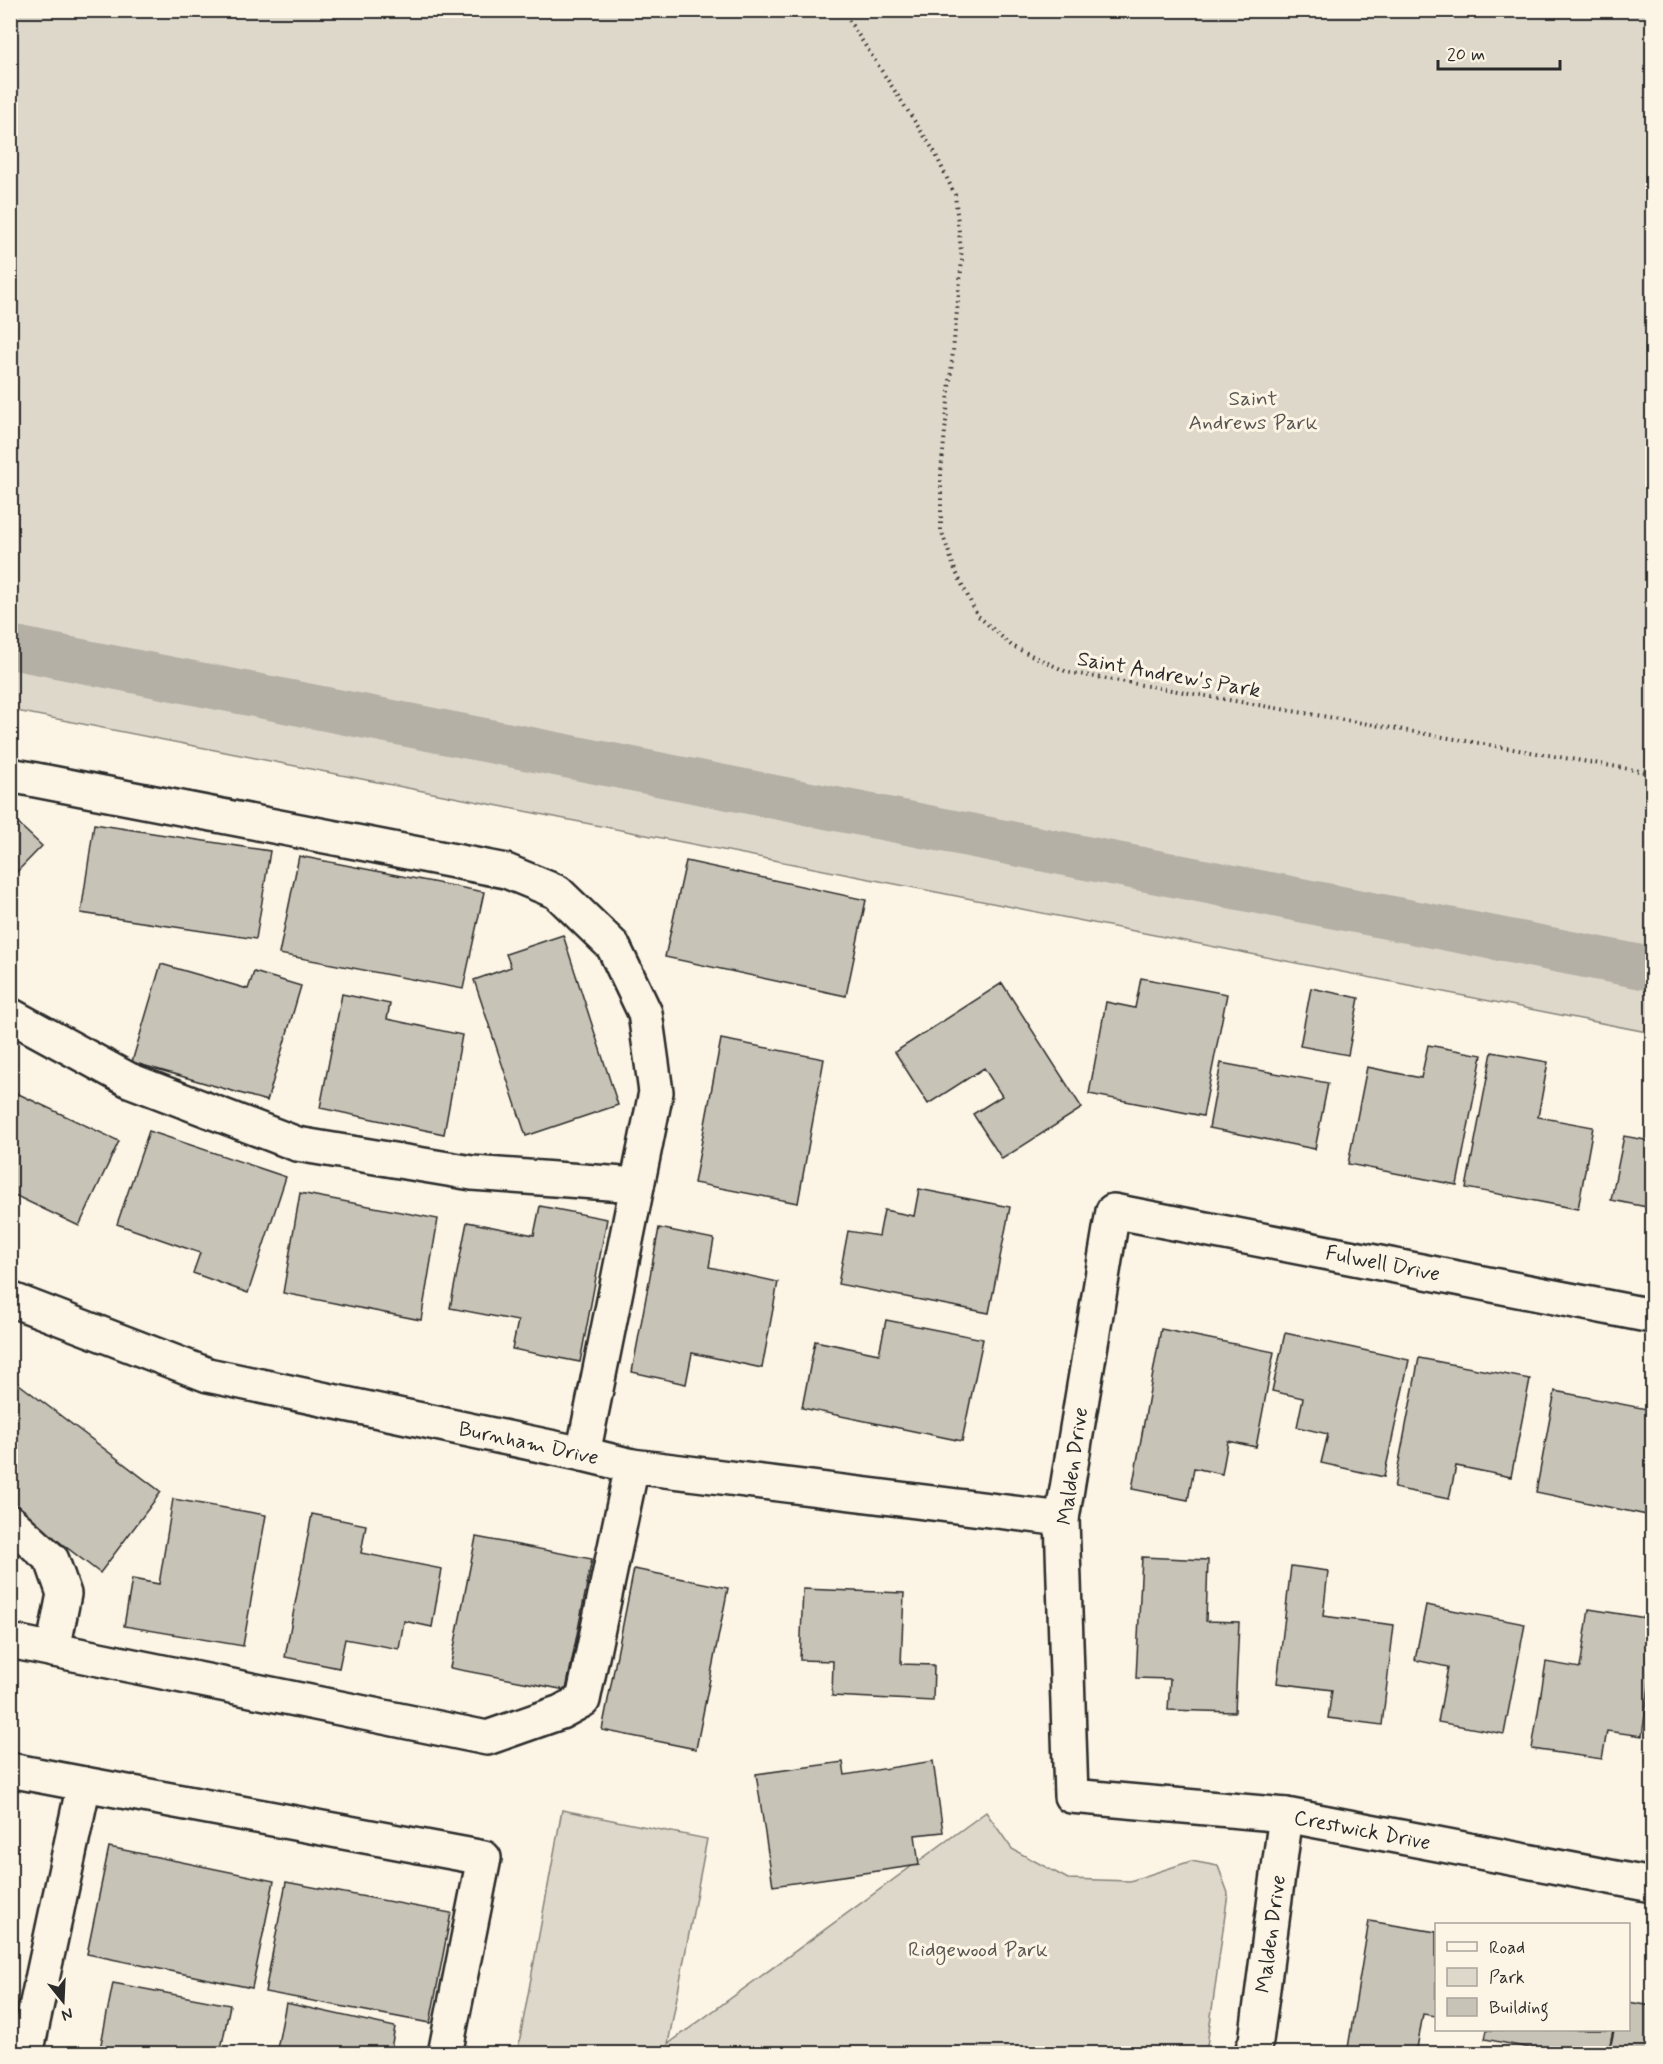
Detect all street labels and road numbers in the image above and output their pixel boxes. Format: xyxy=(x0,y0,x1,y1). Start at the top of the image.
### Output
street label: Saint Andrew's Park xyxy=(1075,645,1263,705)
street label: Fulwell Drive xyxy=(1323,1239,1442,1289)
street label: Malden Drive xyxy=(1051,1405,1095,1527)
street label: Burnham Drive xyxy=(456,1415,602,1472)
street label: Crestwick Drive xyxy=(1291,1804,1433,1857)
street label: Malden Drive xyxy=(1250,1873,1293,1995)

